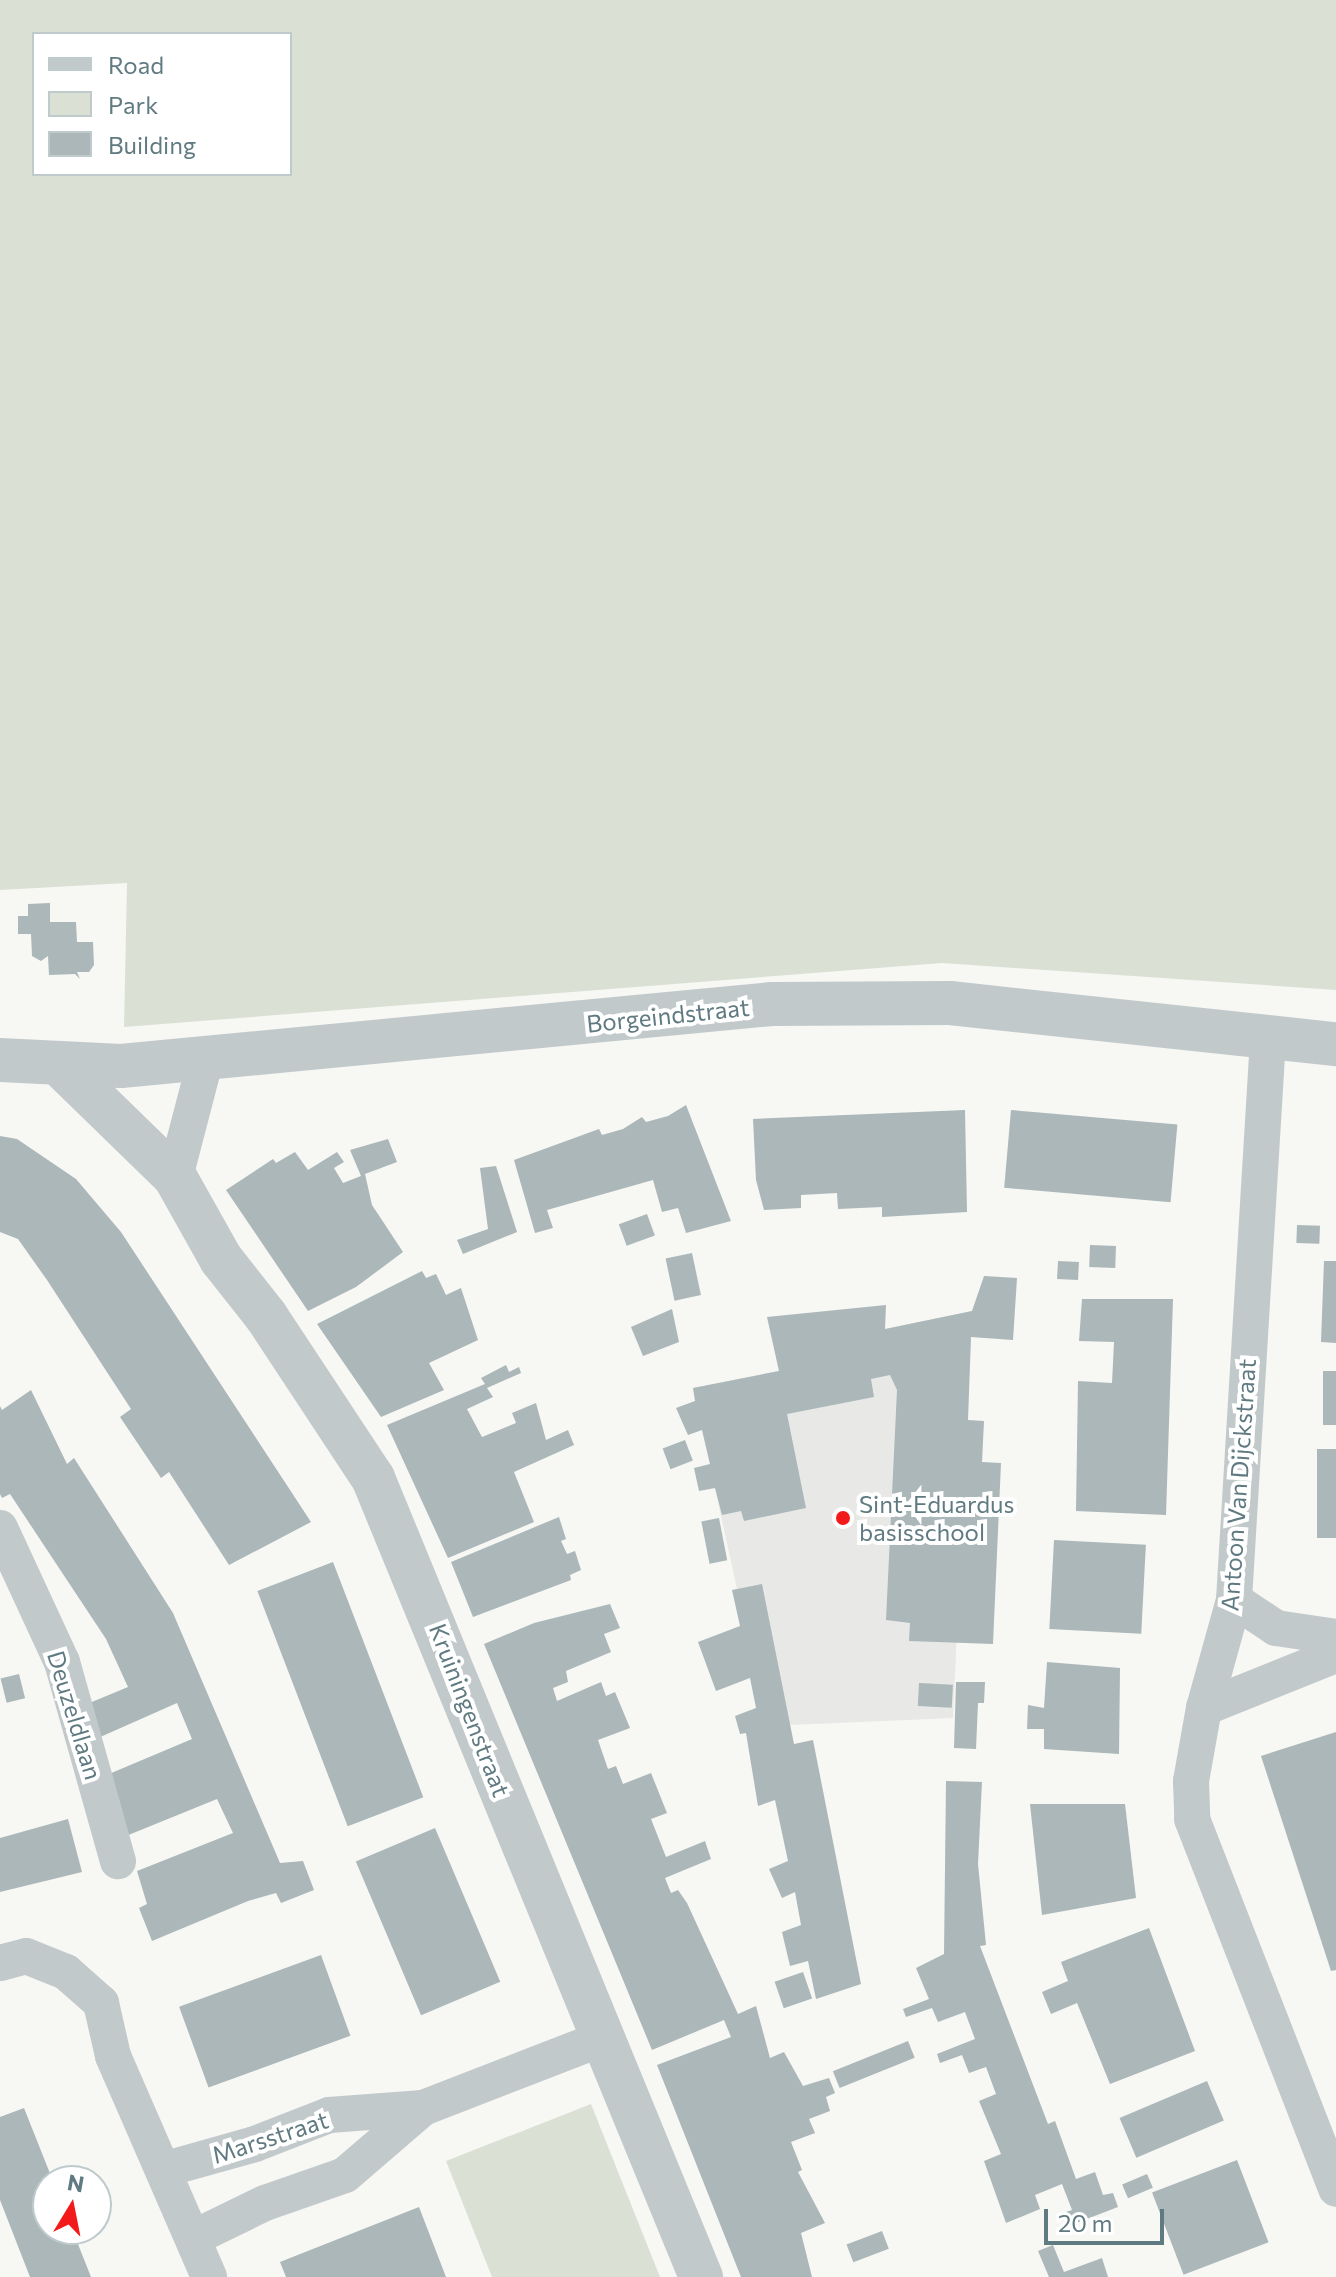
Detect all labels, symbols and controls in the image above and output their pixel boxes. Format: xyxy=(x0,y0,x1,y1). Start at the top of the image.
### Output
legend xyxy=(32,32,292,176)
text: Road xyxy=(108,50,164,79)
text: Park xyxy=(108,90,158,119)
text: Building xyxy=(108,130,196,159)
street label: Borgeindstraat xyxy=(585,992,751,1038)
street label: Antoon Van Dijckstraat xyxy=(1215,1358,1261,1612)
place label: Sint-Eduardus basisschool xyxy=(859,1490,1014,1546)
marker: Sint-Eduardus basisschool xyxy=(834,1509,852,1527)
street label: Kruiningenstraat xyxy=(424,1619,516,1801)
street label: Deuzeldlaan xyxy=(42,1647,108,1783)
street label: Marsstraat xyxy=(208,2105,332,2169)
north arrow xyxy=(32,2165,112,2245)
text: N xyxy=(65,2168,86,2198)
scale bar xyxy=(1048,2193,1168,2243)
text: 20 m xyxy=(1058,2208,1112,2237)

